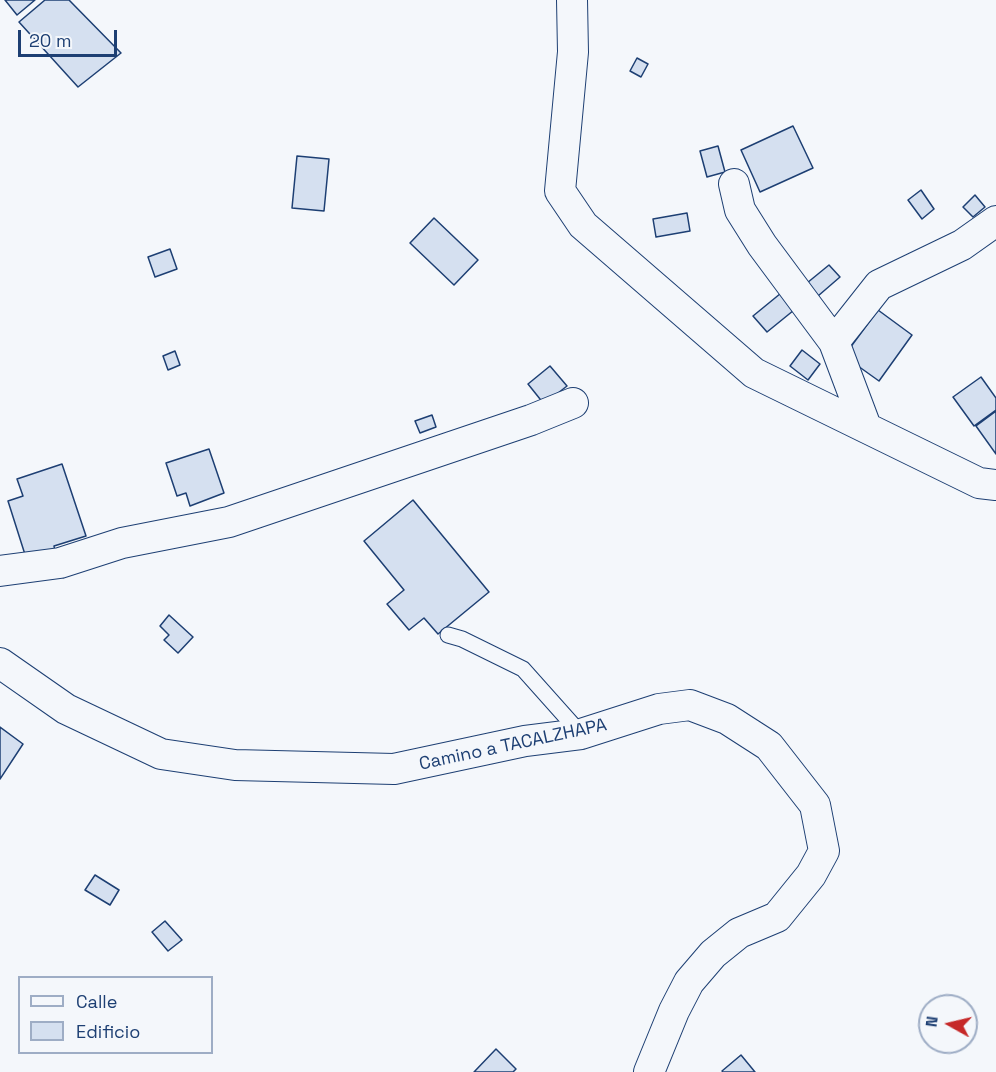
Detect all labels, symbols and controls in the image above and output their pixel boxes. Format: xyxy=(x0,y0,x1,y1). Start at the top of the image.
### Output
scale bar xyxy=(21,18,120,56)
text: 20 m xyxy=(29,29,72,52)
street label: Camino a TACALZHAPA xyxy=(417,715,609,775)
legend xyxy=(18,976,213,1054)
text: Calle xyxy=(76,990,117,1013)
north arrow xyxy=(918,994,978,1054)
text: N xyxy=(921,1015,943,1028)
text: Edificio xyxy=(76,1020,140,1043)

